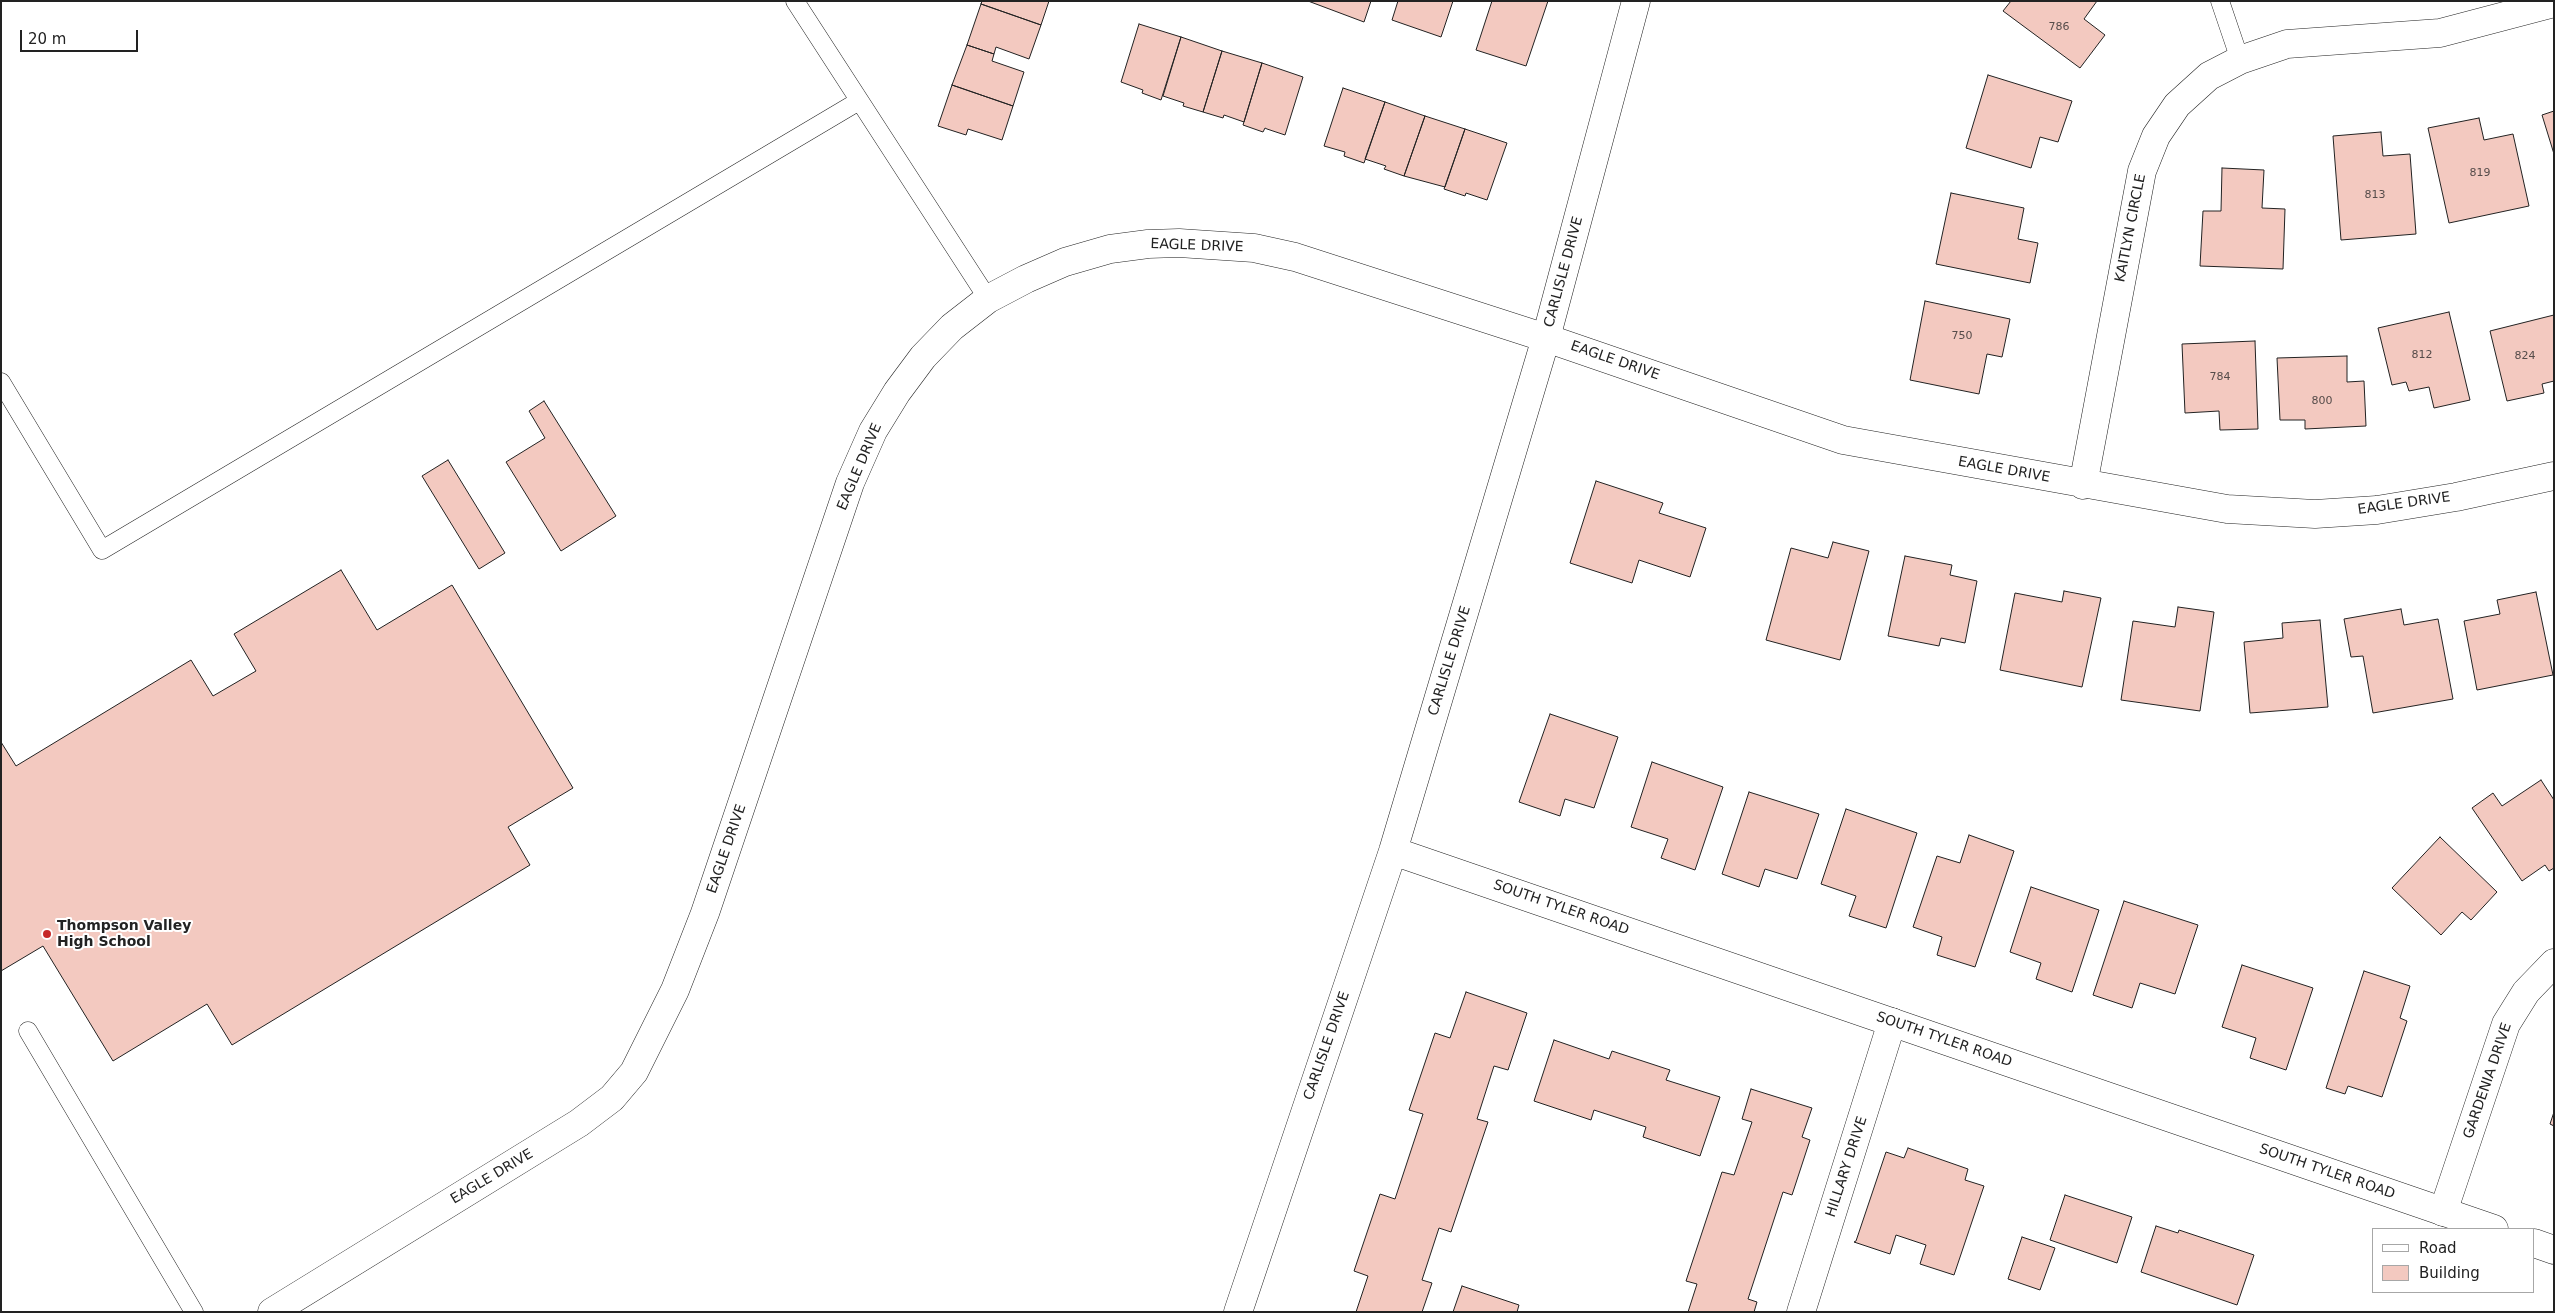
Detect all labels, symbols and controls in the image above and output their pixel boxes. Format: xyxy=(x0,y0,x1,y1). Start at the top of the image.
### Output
scale bar xyxy=(22,20,140,52)
house number: 786 xyxy=(2049,20,2069,34)
text: 20 m xyxy=(28,30,66,48)
house number: 819 xyxy=(2470,166,2490,180)
street label: KAITLYN CIRCLE xyxy=(2112,172,2150,284)
house number: 813 xyxy=(2365,188,2385,202)
street label: CARLISLE DRIVE xyxy=(1541,215,1587,329)
street label: EAGLE DRIVE xyxy=(1150,236,1244,256)
house number: 750 xyxy=(1952,329,1972,343)
street label: EAGLE DRIVE xyxy=(1568,338,1662,384)
house number: 812 xyxy=(2412,348,2432,362)
house number: 824 xyxy=(2515,349,2535,363)
house number: 784 xyxy=(2210,370,2230,384)
house number: 800 xyxy=(2312,394,2332,408)
street label: EAGLE DRIVE xyxy=(834,421,886,513)
street label: EAGLE DRIVE xyxy=(1957,454,2051,486)
street label: EAGLE DRIVE xyxy=(2357,489,2451,519)
street label: CARLISLE DRIVE xyxy=(1425,604,1475,718)
street label: EAGLE DRIVE xyxy=(704,802,750,896)
street label: SOUTH TYLER ROAD xyxy=(1491,877,1631,939)
place label: Thompson Valley High School xyxy=(57,918,191,950)
marker: Thompson Valley High School xyxy=(41,928,53,940)
street label: CARLISLE DRIVE xyxy=(1300,989,1354,1103)
street label: SOUTH TYLER ROAD xyxy=(1874,1009,2014,1071)
street label: GARDENIA DRIVE xyxy=(2460,1021,2516,1141)
street label: HILLARY DRIVE xyxy=(1823,1114,1871,1220)
street label: SOUTH TYLER ROAD xyxy=(2257,1141,2397,1203)
street label: EAGLE DRIVE xyxy=(448,1146,536,1208)
legend xyxy=(2372,1228,2535,1293)
text: Road xyxy=(2419,1239,2457,1257)
text: Building xyxy=(2419,1264,2480,1282)

